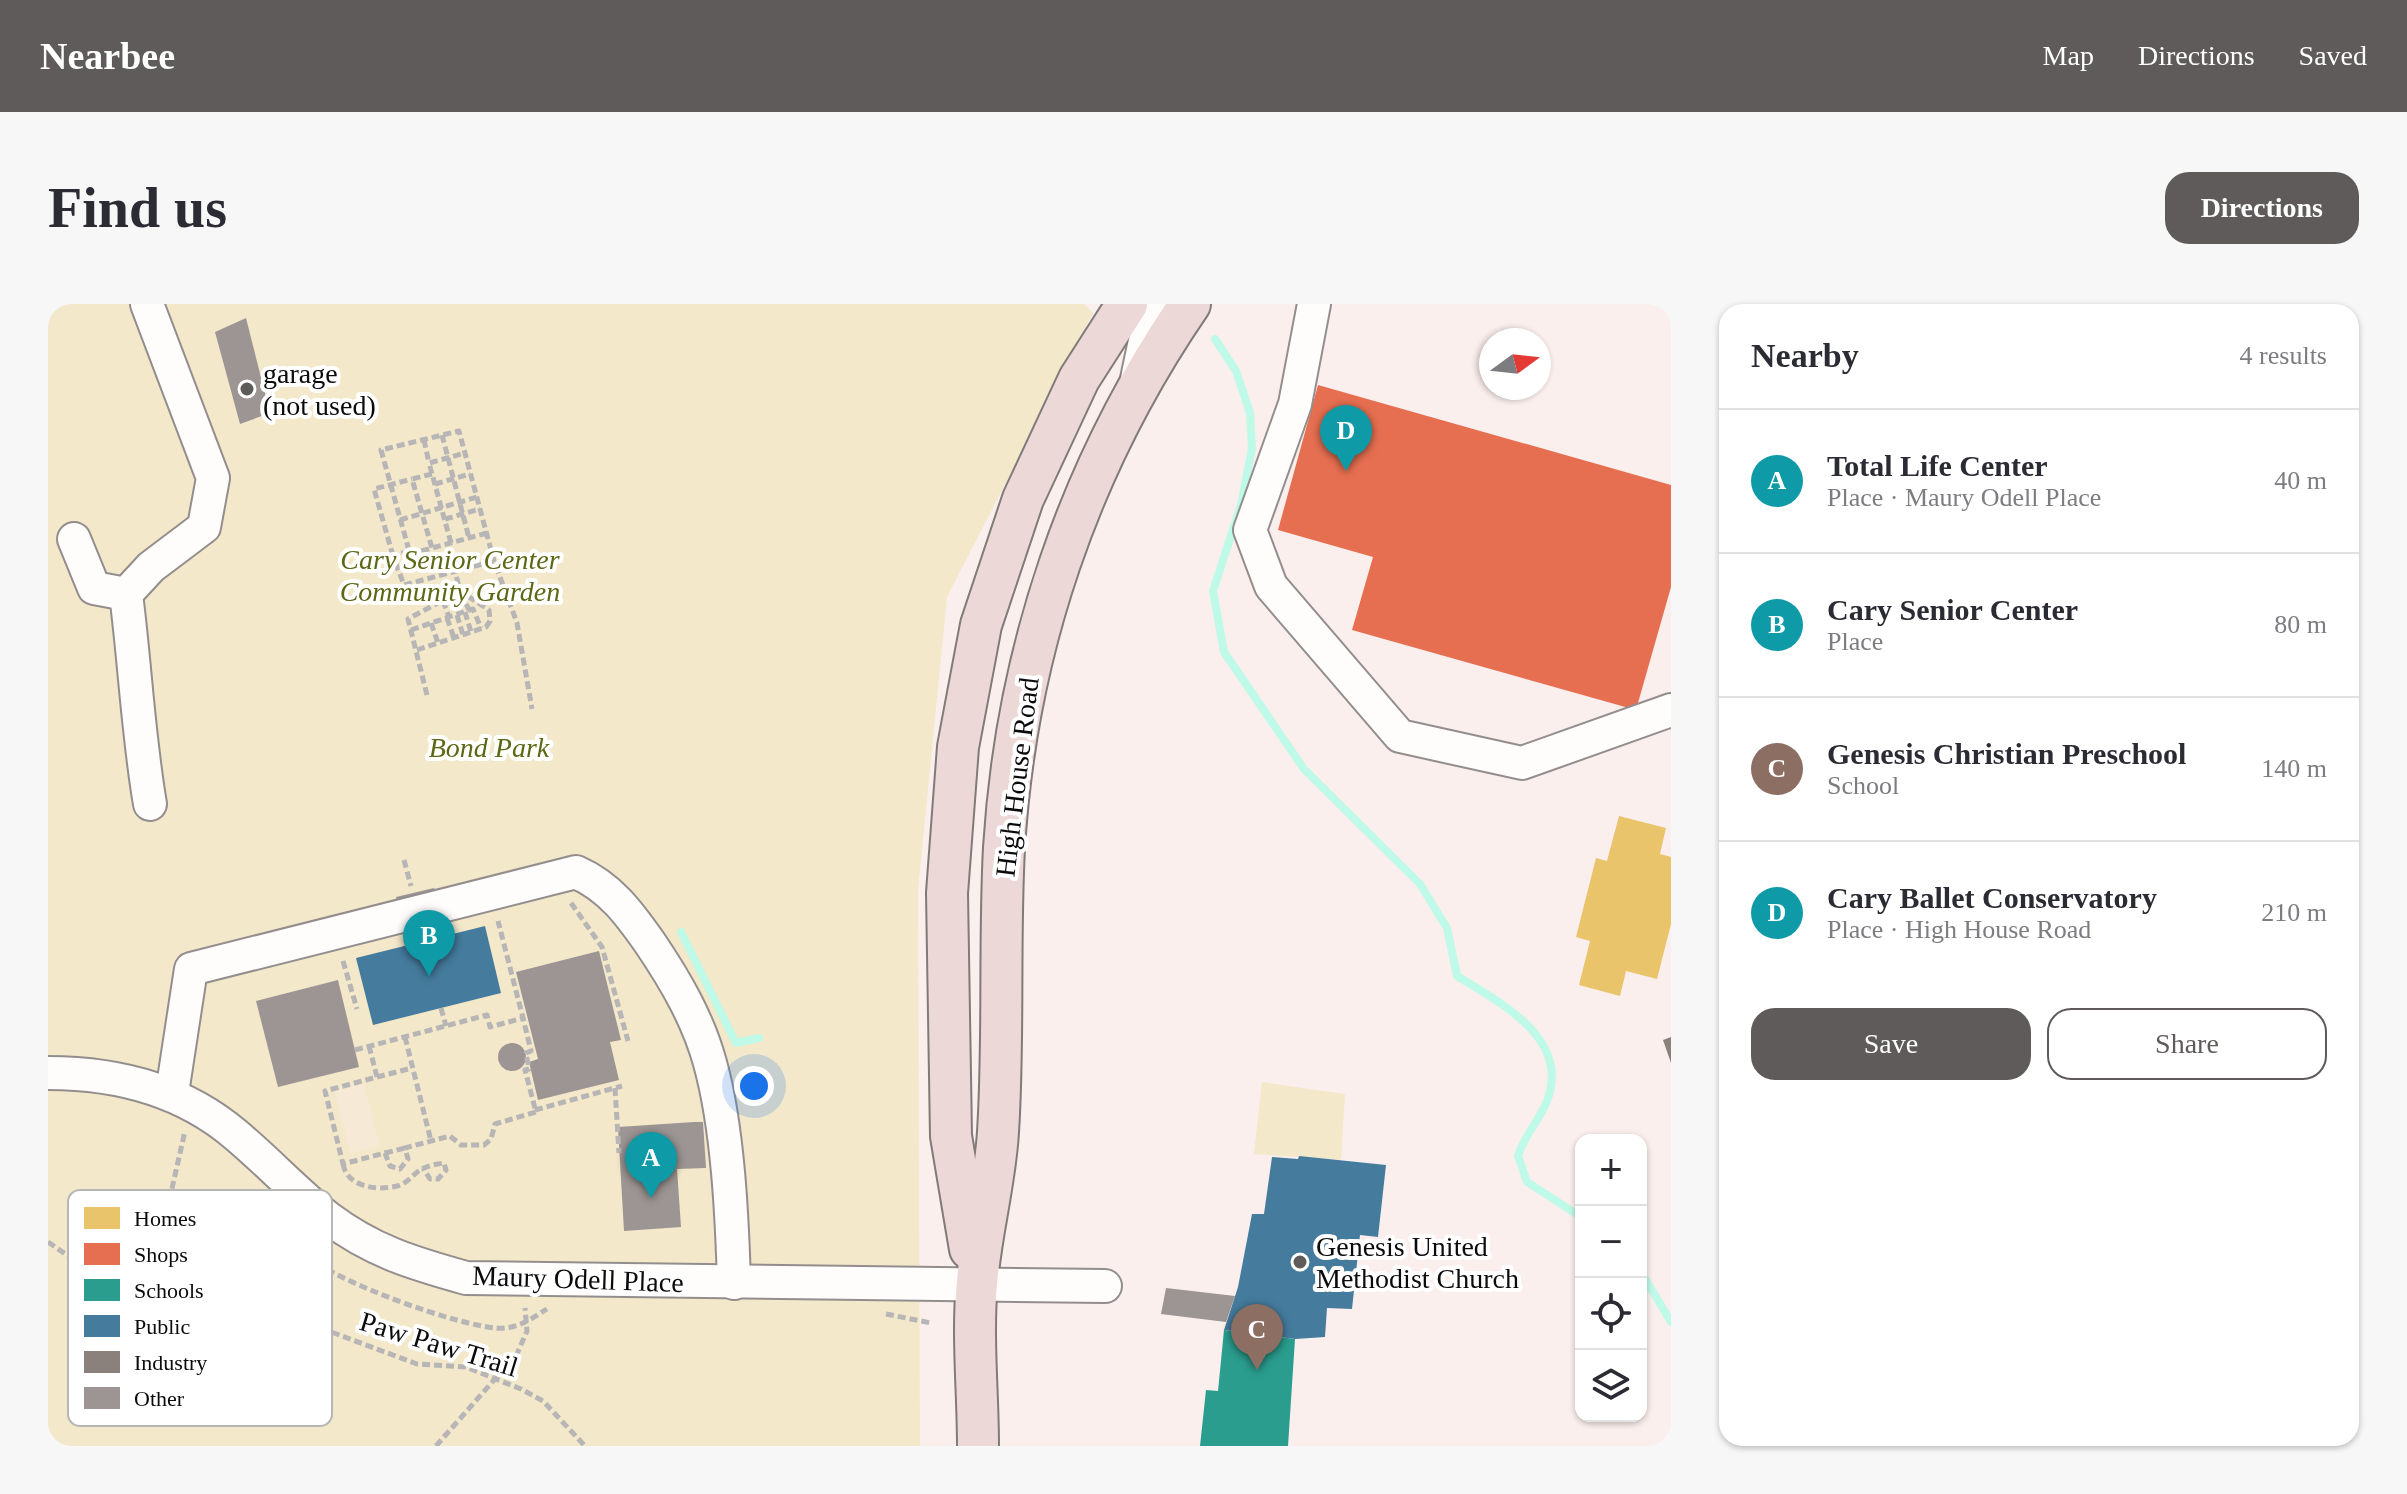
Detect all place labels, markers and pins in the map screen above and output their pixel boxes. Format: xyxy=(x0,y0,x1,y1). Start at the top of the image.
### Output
place label: garage (not used) xyxy=(263,358,376,421)
marker: garage (not used) xyxy=(238,380,256,398)
pin: D xyxy=(1320,405,1372,471)
pin: B xyxy=(403,910,455,976)
pin: A xyxy=(625,1132,677,1198)
place label: Genesis United Methodist Church xyxy=(1316,1231,1519,1294)
marker: Genesis United Methodist Church xyxy=(1291,1253,1309,1271)
pin: C xyxy=(1231,1304,1283,1370)

